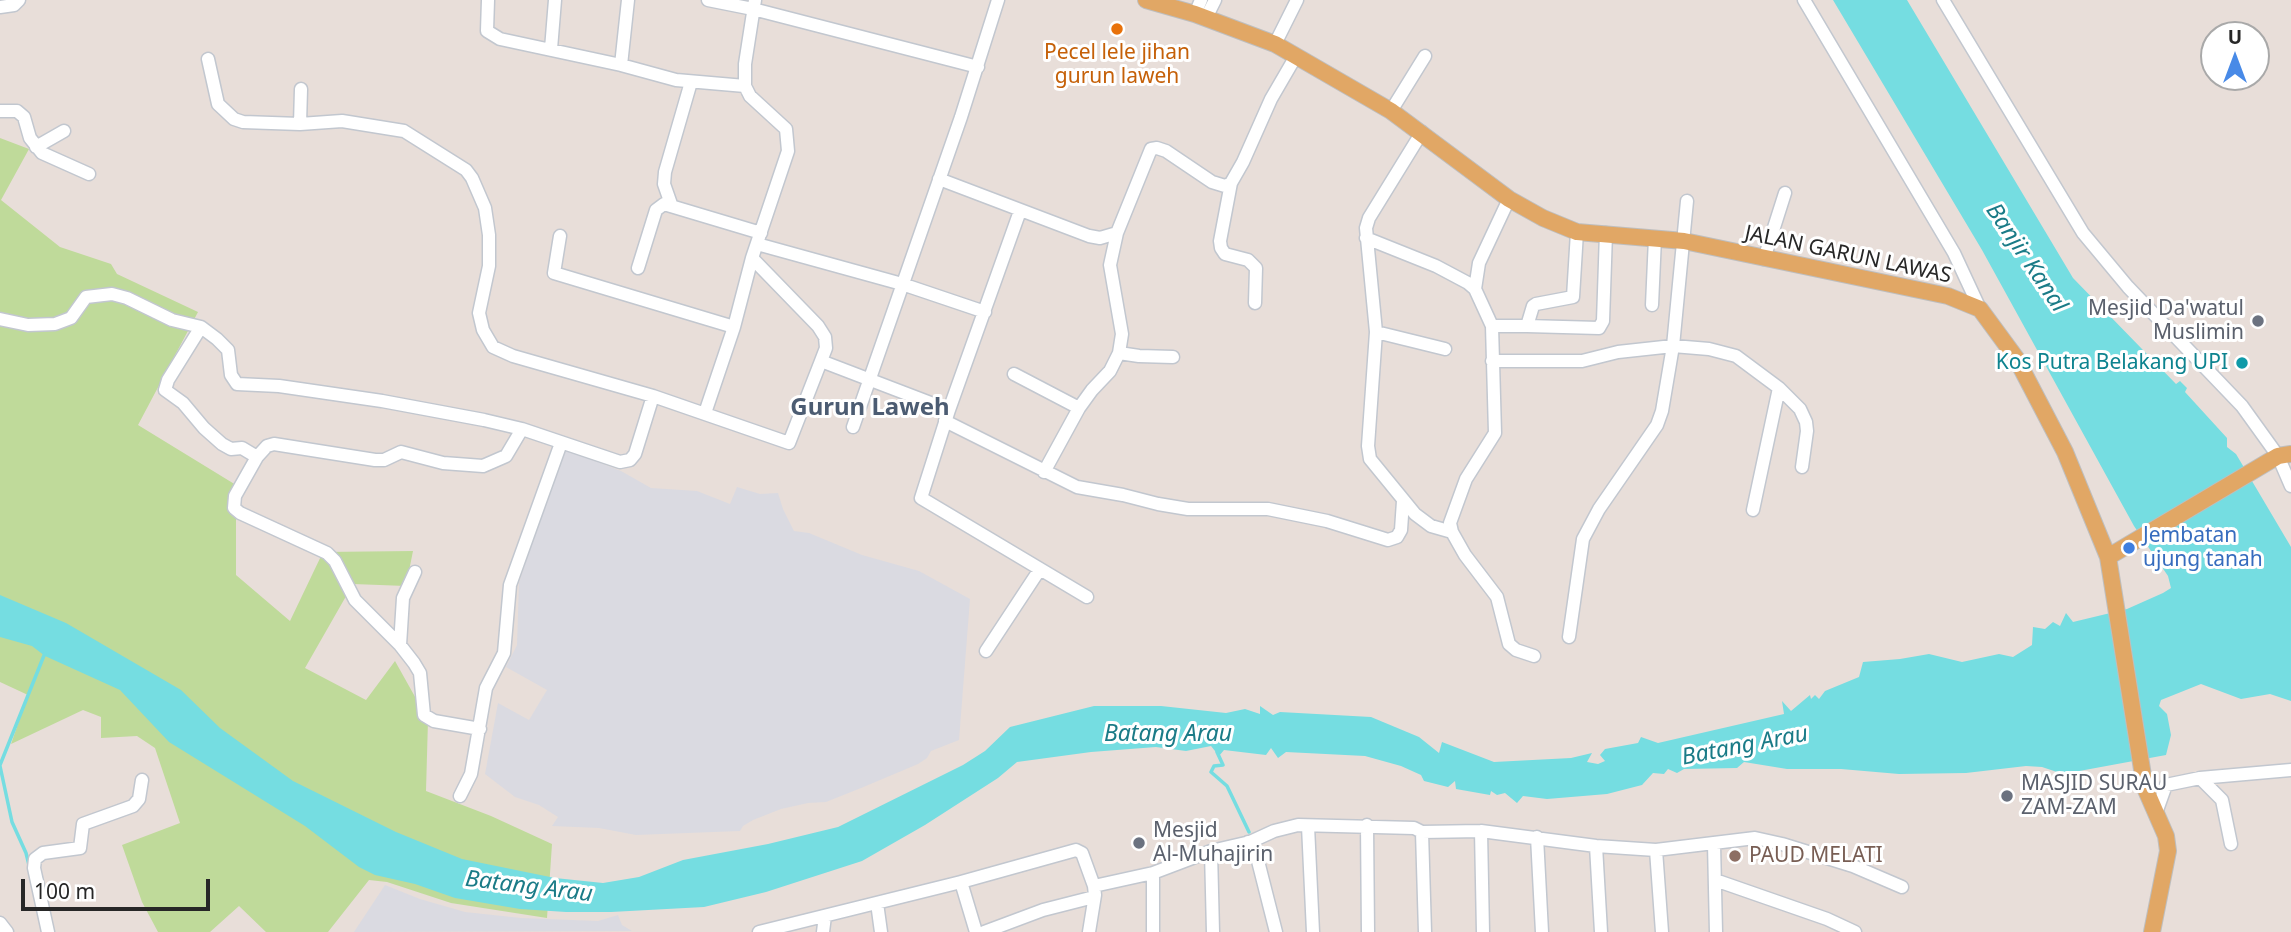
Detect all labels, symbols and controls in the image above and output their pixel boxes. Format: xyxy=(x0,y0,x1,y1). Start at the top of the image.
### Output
marker: Pecel lele jihan gurun laweh xyxy=(1109,21,1125,37)
north arrow xyxy=(2200,21,2270,91)
text: U xyxy=(2228,24,2242,50)
place label: Pecel lele jihan gurun laweh xyxy=(1044,40,1190,90)
water label: Banjir Kanal xyxy=(1979,198,2073,318)
street label: JALAN GARUN LAWAS xyxy=(1742,221,1954,289)
place label: Mesjid Da'watul Muslimin xyxy=(2088,296,2244,346)
marker: Mesjid Da'watul Muslimin xyxy=(2250,313,2266,329)
place label: Kos Putra Belakang UPI xyxy=(1996,350,2228,376)
marker: Kos Putra Belakang UPI xyxy=(2234,355,2250,371)
district label: Gurun Laweh xyxy=(790,394,950,422)
place label: Jembatan ujung tanah xyxy=(2143,523,2263,573)
marker: Jembatan ujung tanah xyxy=(2121,540,2137,556)
water label: Batang Arau xyxy=(1104,720,1232,748)
water label: Batang Arau xyxy=(1679,720,1811,772)
place label: MASJID SURAU ZAM-ZAM xyxy=(2021,771,2167,821)
marker: MASJID SURAU ZAM-ZAM xyxy=(1999,788,2015,804)
place label: Mesjid Al-Muhajirin xyxy=(1153,818,1273,868)
marker: Mesjid Al-Muhajirin xyxy=(1131,835,1147,851)
place label: PAUD MELATI xyxy=(1749,843,1883,869)
marker: PAUD MELATI xyxy=(1727,848,1743,864)
water label: Batang Arau xyxy=(464,865,594,909)
scale bar xyxy=(24,866,214,910)
text: 100 m xyxy=(34,877,95,905)

